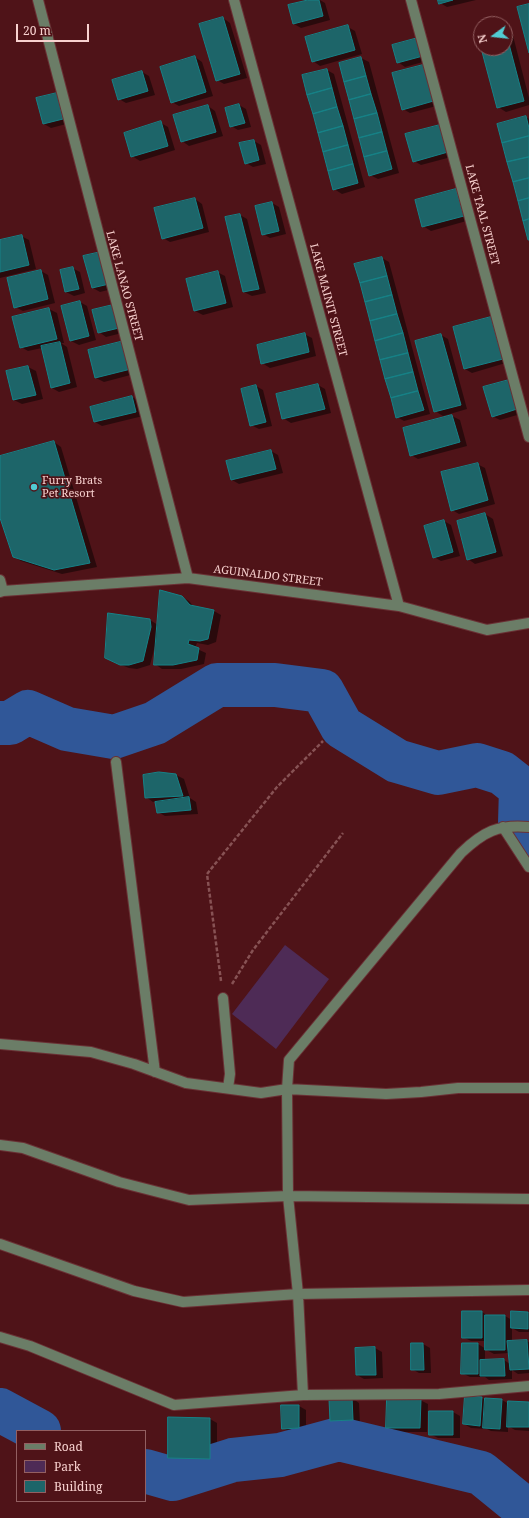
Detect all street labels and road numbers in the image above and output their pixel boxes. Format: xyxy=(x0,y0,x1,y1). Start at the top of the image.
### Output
street label: LAKE TAAL STREET xyxy=(462,163,502,267)
street label: LAKE LANAO STREET xyxy=(103,229,145,343)
street label: LAKE MAINIT STREET xyxy=(307,242,349,358)
street label: AGUINALDO STREET xyxy=(213,563,323,589)

